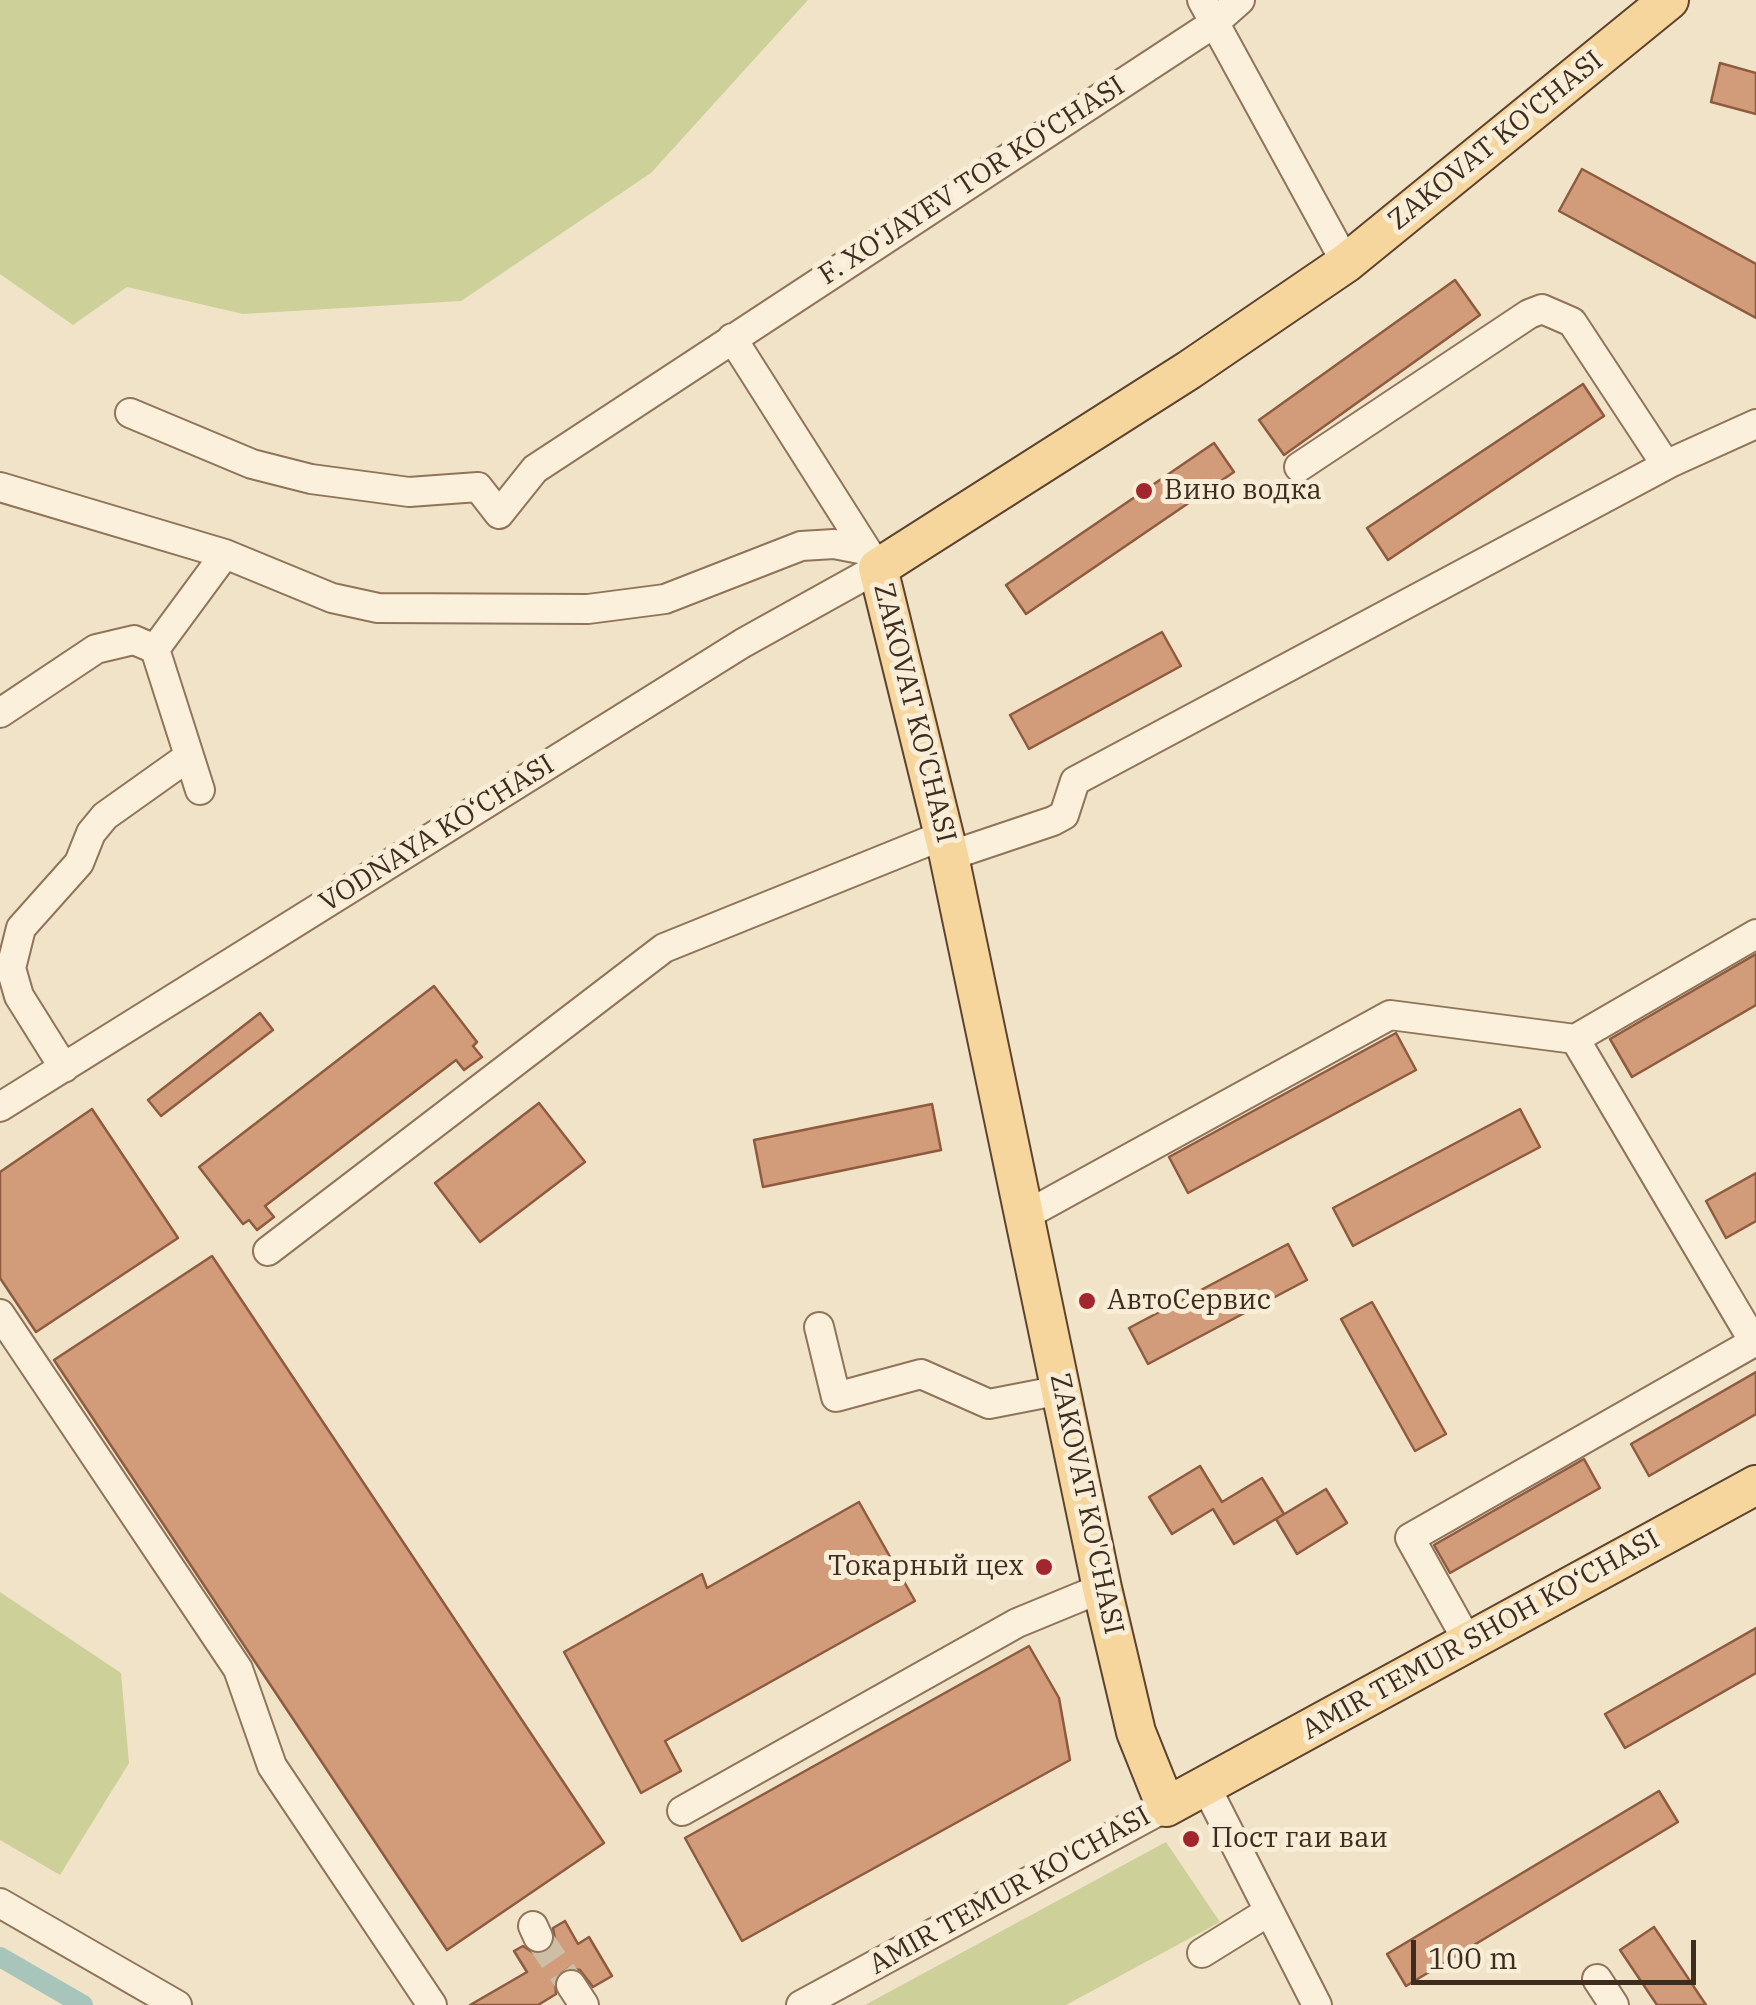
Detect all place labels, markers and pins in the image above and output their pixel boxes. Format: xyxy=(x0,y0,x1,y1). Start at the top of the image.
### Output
place label: Вино водка xyxy=(1164,474,1322,508)
marker: Вино водка xyxy=(1133,480,1155,502)
place label: АвтоСервис xyxy=(1107,1284,1271,1318)
marker: АвтоСервис xyxy=(1076,1290,1098,1312)
place label: Токарный цех xyxy=(828,1550,1024,1584)
marker: Токарный цех xyxy=(1033,1556,1055,1578)
place label: Пост гаи ваи xyxy=(1211,1822,1388,1856)
marker: Пост гаи ваи xyxy=(1180,1828,1202,1850)

